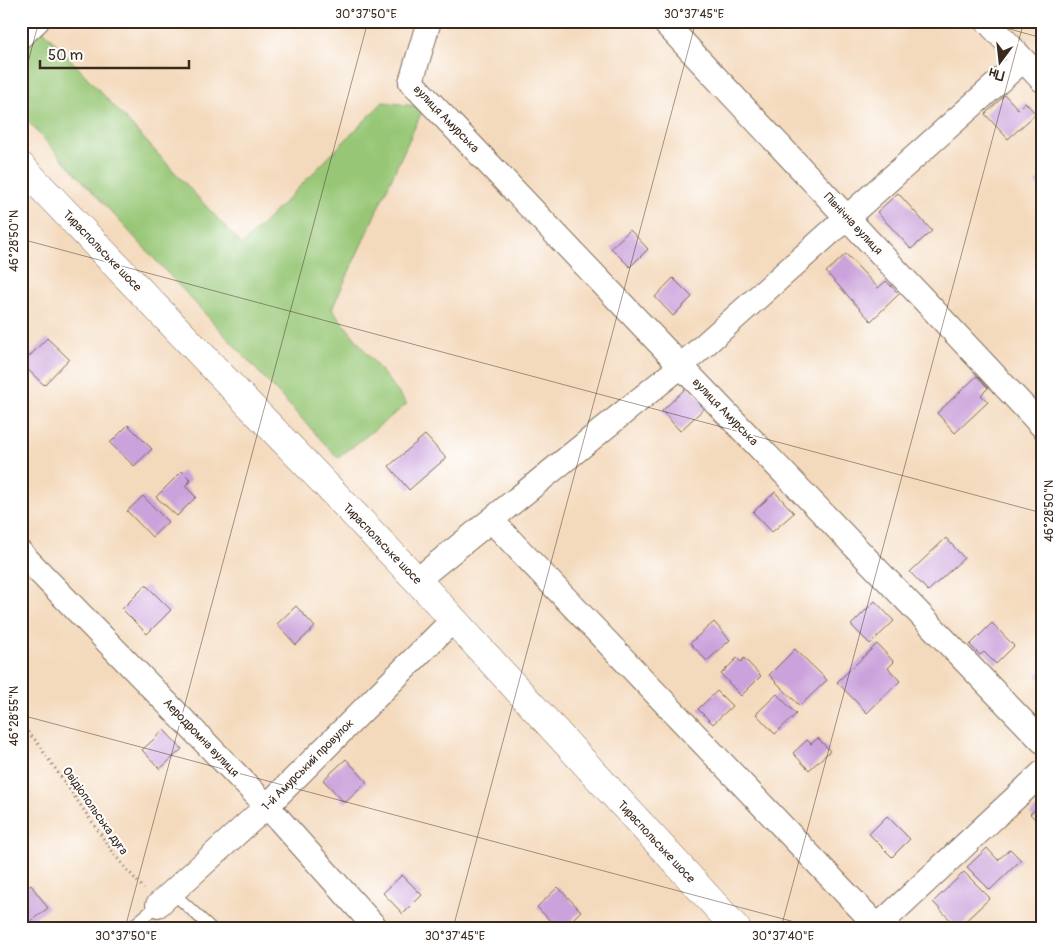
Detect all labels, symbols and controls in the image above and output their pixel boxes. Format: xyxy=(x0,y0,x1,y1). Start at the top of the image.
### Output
text: 30°37'50"E xyxy=(335,7,397,22)
text: 30°37'45"E xyxy=(664,7,724,22)
scale bar xyxy=(40,38,189,70)
north arrow xyxy=(976,38,1026,88)
text: 50 m xyxy=(48,46,83,65)
text: Пн xyxy=(987,64,1006,84)
street label: вулиця Амурська xyxy=(410,82,482,156)
street label: Північна вулиця xyxy=(820,190,886,258)
street label: Тираспольське шосе xyxy=(59,207,145,295)
text: 46°28'50"N xyxy=(7,210,22,272)
street label: вулиця Амурська xyxy=(689,375,761,449)
text: 46°28'50"N xyxy=(1042,480,1057,542)
street label: Тираспольське шосе xyxy=(339,500,425,588)
text: 46°28'55"N xyxy=(7,686,22,746)
street label: Аеродромна вулиця xyxy=(160,696,242,781)
street label: 1-й Амурський провулок xyxy=(259,716,357,814)
street label: Овідіопольська дуга xyxy=(59,764,131,858)
street label: Тираспольське шосе xyxy=(614,798,698,886)
text: 30°37'50"E xyxy=(95,929,157,944)
text: 30°37'45"E xyxy=(425,929,485,944)
text: 30°37'40"E xyxy=(752,929,814,944)

